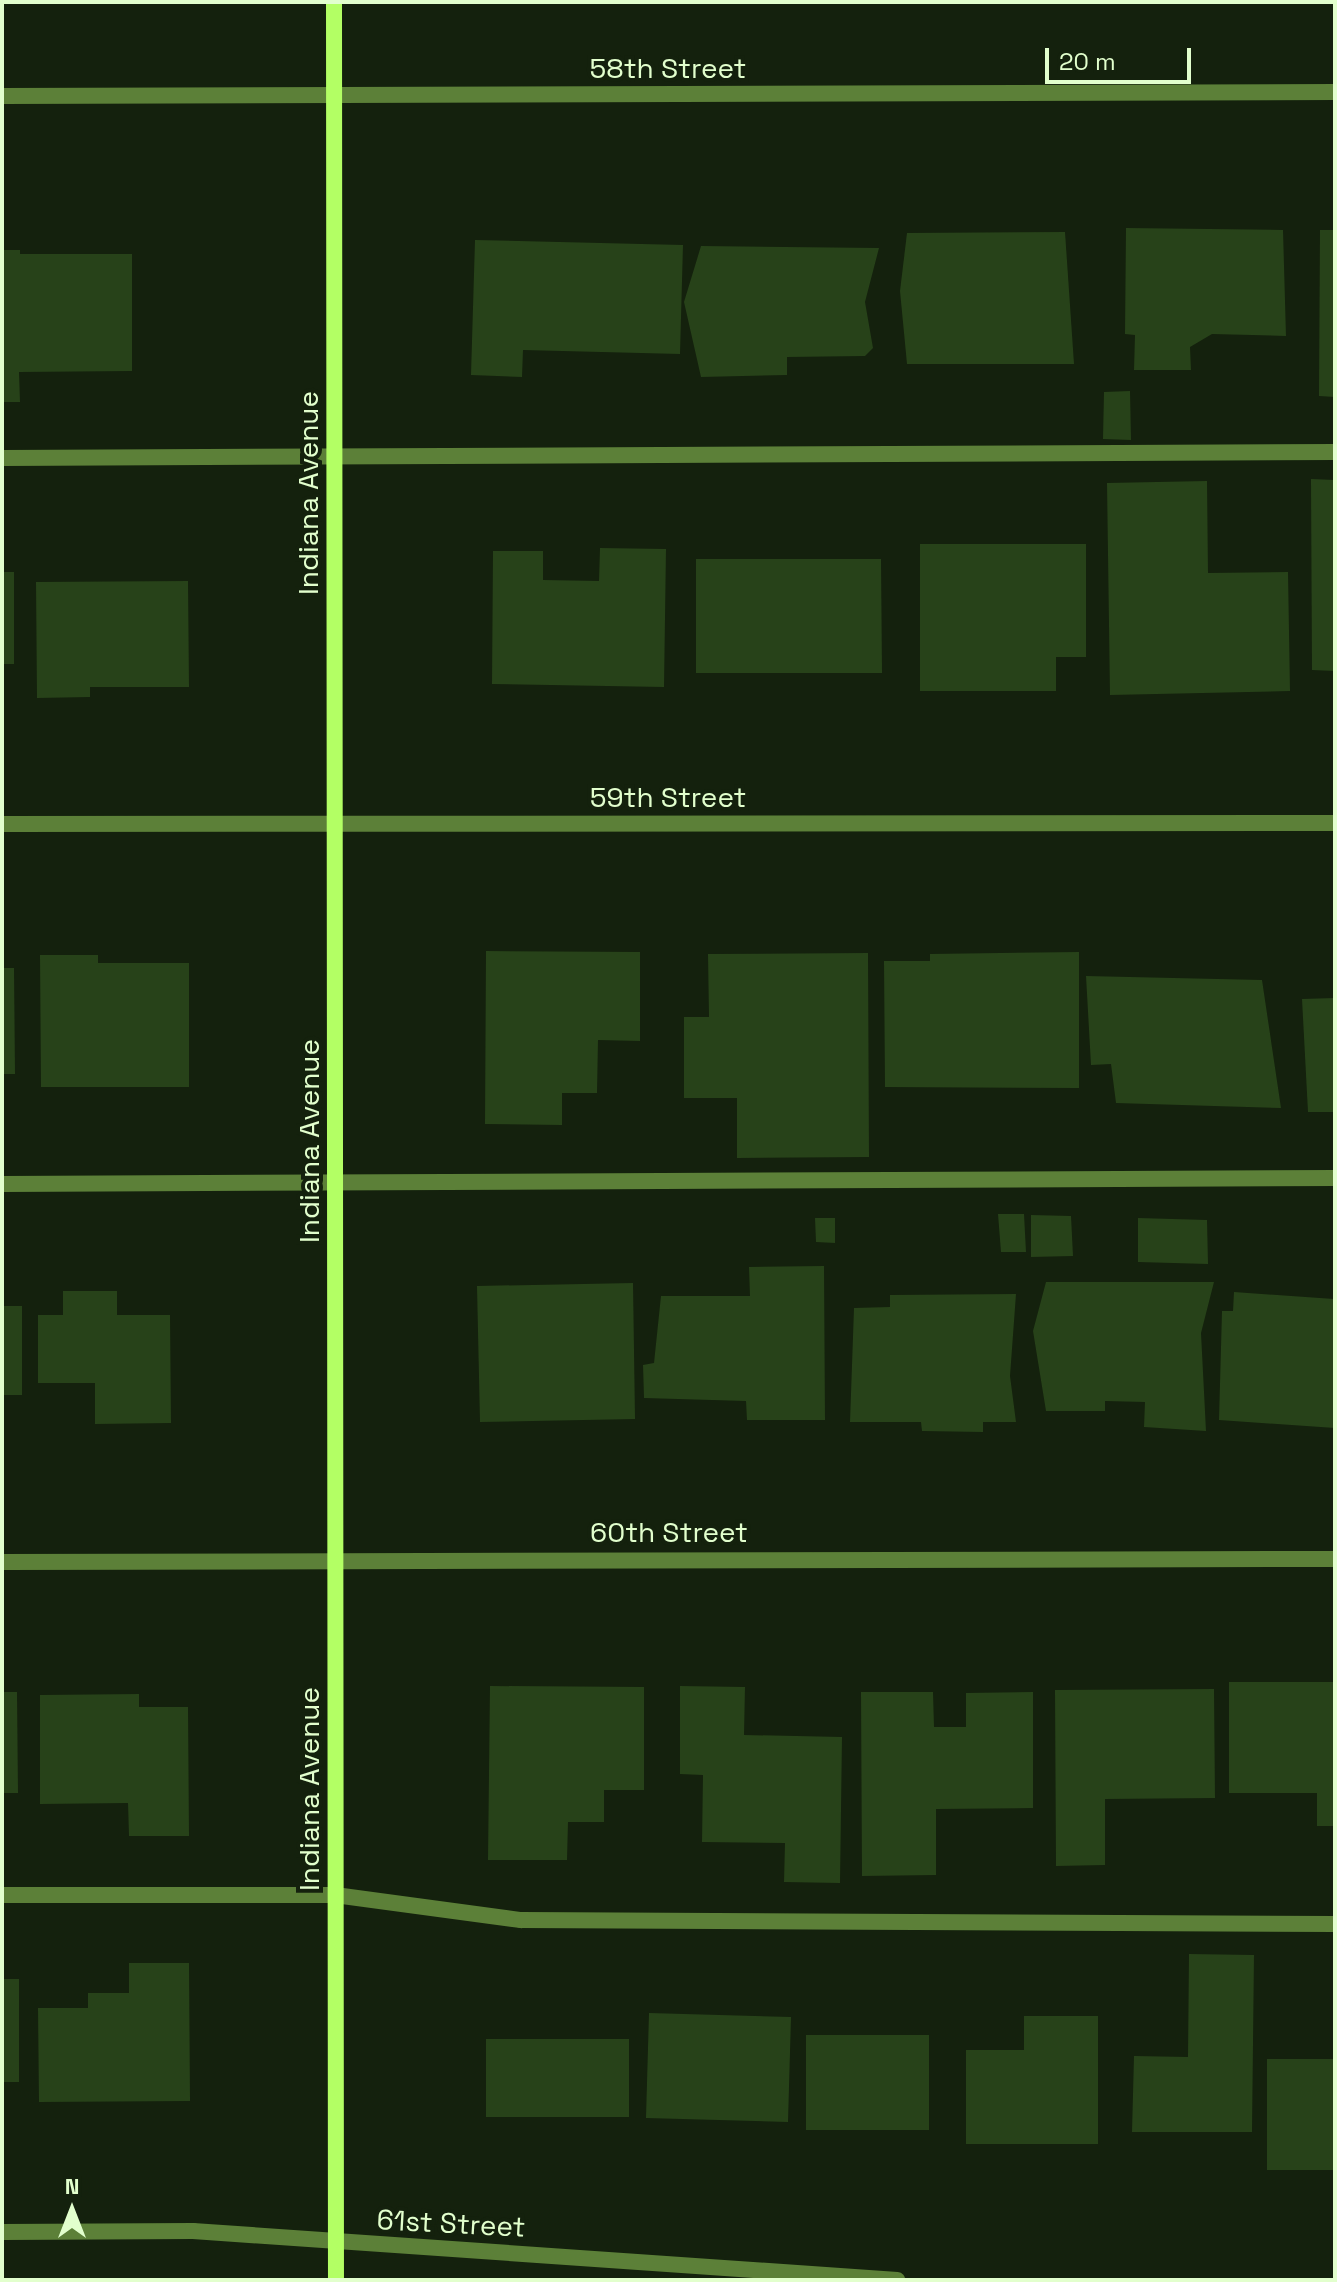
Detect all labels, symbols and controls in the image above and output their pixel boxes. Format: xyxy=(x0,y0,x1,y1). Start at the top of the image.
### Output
scale bar xyxy=(1049,32,1195,82)
text: 20 m xyxy=(1059,46,1116,77)
street label: 58th Street xyxy=(589,51,747,85)
street label: Indiana Avenue xyxy=(291,391,325,595)
street label: 59th Street xyxy=(590,780,746,814)
street label: Indiana Avenue xyxy=(292,1039,326,1243)
street label: 60th Street xyxy=(590,1515,748,1549)
street label: Indiana Avenue xyxy=(292,1687,326,1891)
north arrow xyxy=(32,2170,112,2250)
text: N xyxy=(65,2172,79,2200)
street label: 61st Street xyxy=(376,2202,526,2244)

